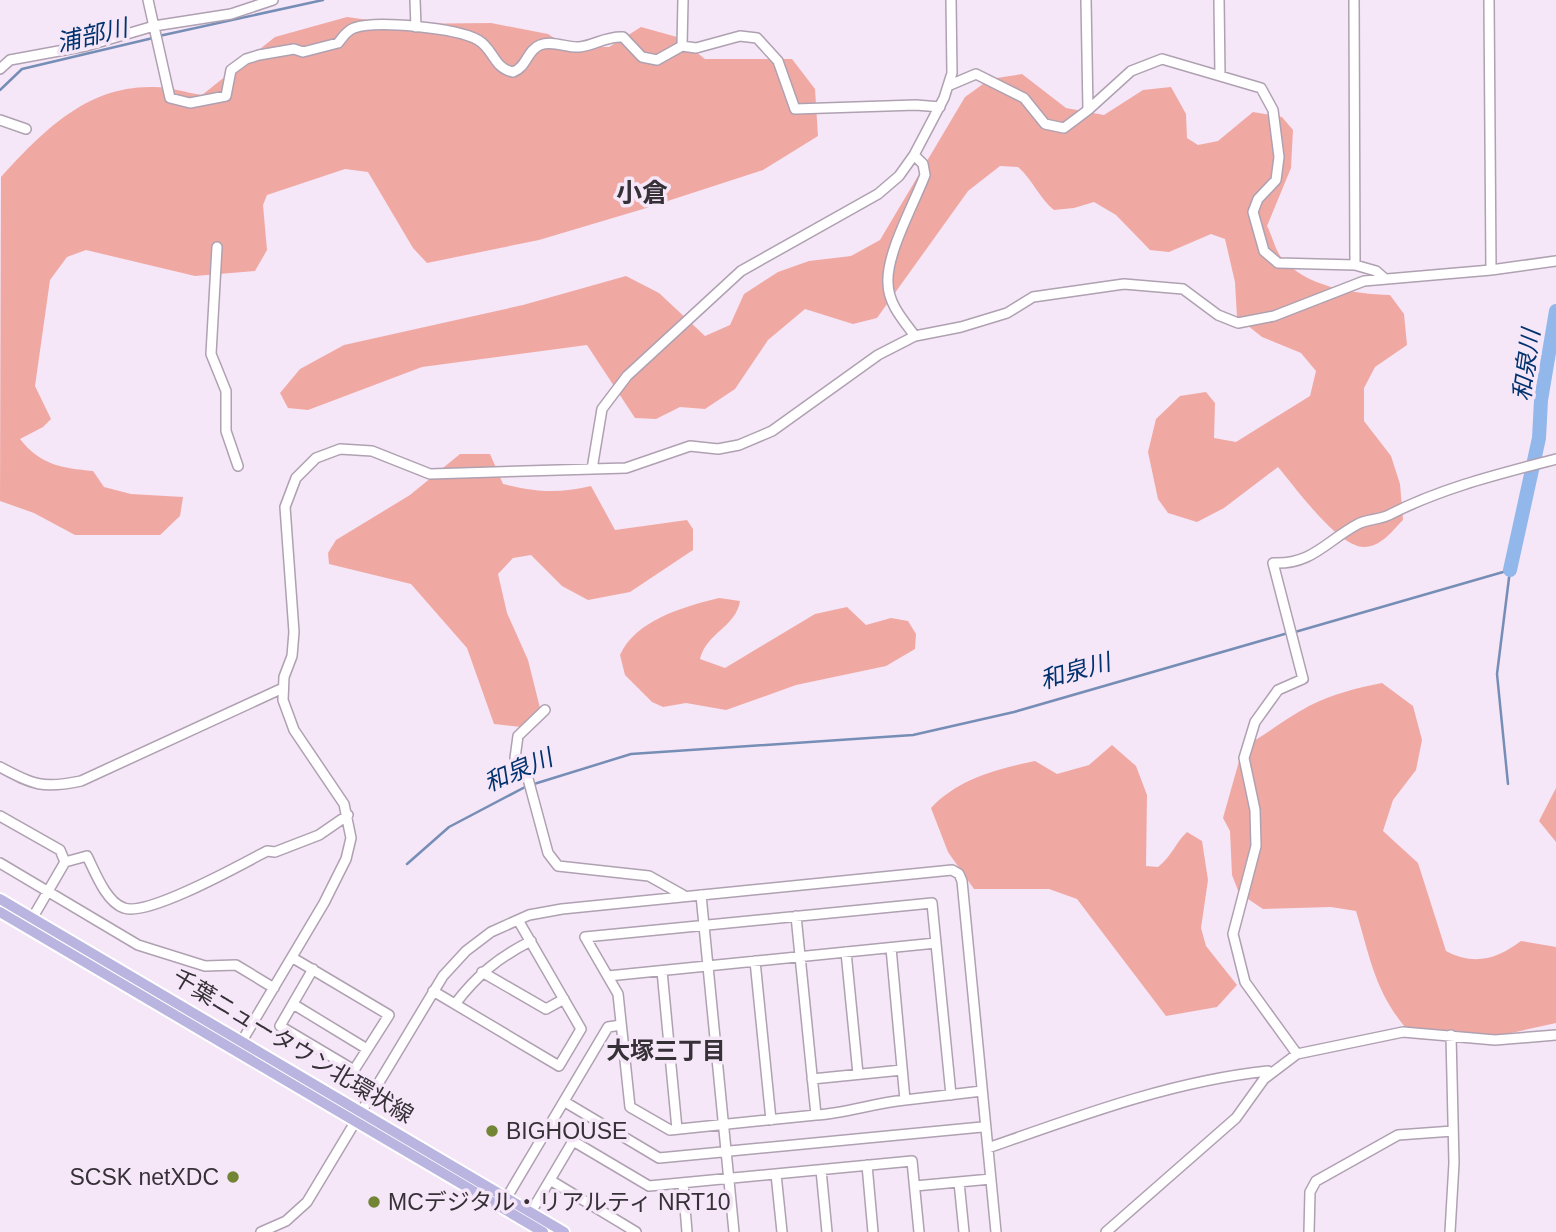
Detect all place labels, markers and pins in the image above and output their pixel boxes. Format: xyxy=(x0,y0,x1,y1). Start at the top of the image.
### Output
place label: BIGHOUSE xyxy=(506,1118,627,1144)
marker: BIGHOUSE xyxy=(484,1123,500,1139)
place label: SCSK netXDC xyxy=(69,1164,219,1190)
marker: SCSK netXDC xyxy=(225,1169,241,1185)
place label: MCデジタル・リアルティ NRT10 xyxy=(388,1189,731,1215)
marker: MCデジタル・リアルティ NRT10 xyxy=(366,1194,382,1210)

